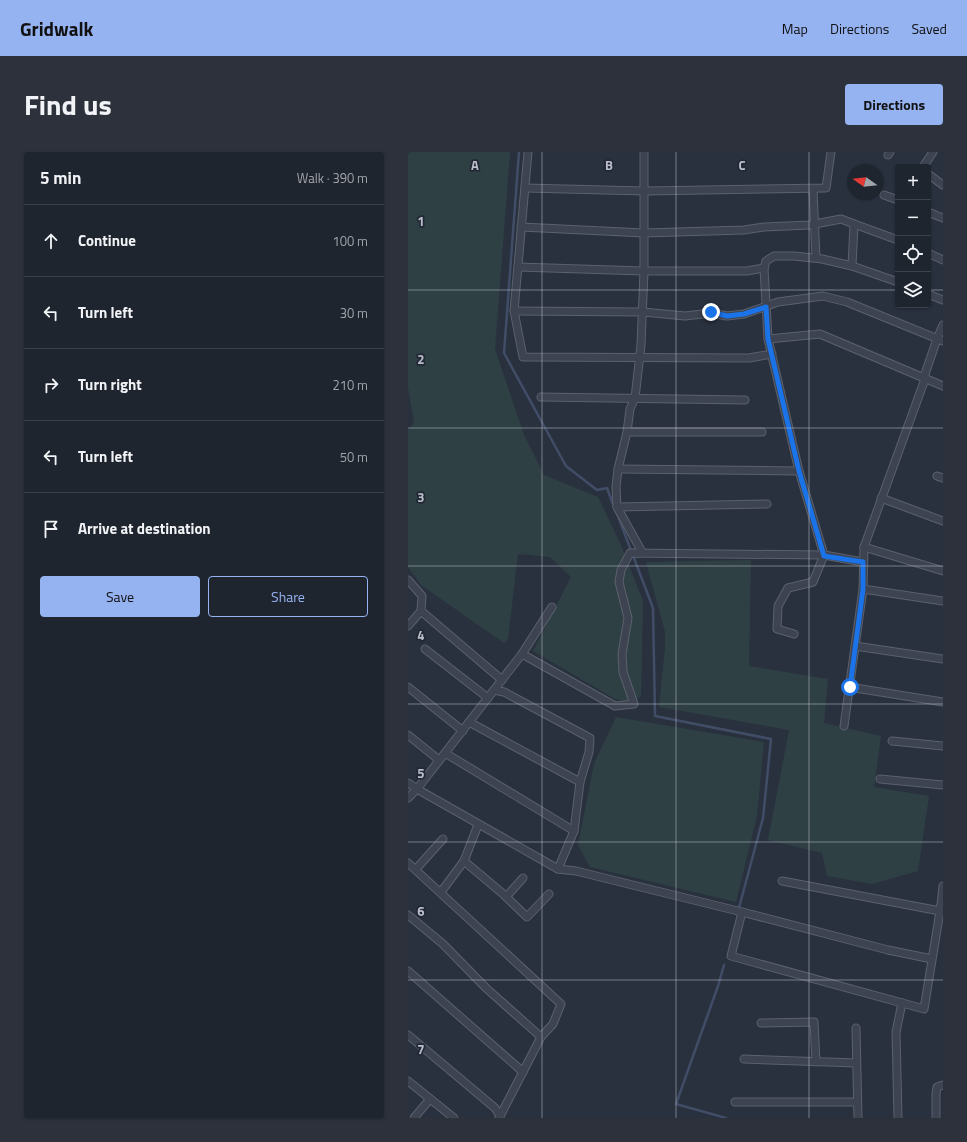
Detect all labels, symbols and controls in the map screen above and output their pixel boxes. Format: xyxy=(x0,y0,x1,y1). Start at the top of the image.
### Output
text: Gridwalk xyxy=(20,14,93,43)
text: Map xyxy=(782,18,808,39)
text: Directions xyxy=(830,18,889,39)
text: Saved xyxy=(911,18,947,39)
text: Find us xyxy=(24,83,112,126)
button: Directions xyxy=(845,84,943,125)
text: A xyxy=(471,155,479,175)
text: B xyxy=(605,155,613,175)
text: C xyxy=(738,155,746,175)
north arrow xyxy=(847,164,883,200)
map controls xyxy=(895,164,931,308)
button: + xyxy=(895,164,931,200)
text: 5 min xyxy=(40,165,81,191)
text: Walk · 390 m xyxy=(297,168,368,188)
button: − xyxy=(895,200,931,236)
text: 1 xyxy=(417,211,425,231)
text: Continue xyxy=(78,229,136,252)
icon: ahead xyxy=(40,230,62,252)
text: 100 m xyxy=(332,231,368,251)
button: locate xyxy=(895,236,931,272)
button: layers xyxy=(895,272,931,308)
text: Turn left xyxy=(78,301,133,324)
icon: left xyxy=(40,302,62,324)
text: 30 m xyxy=(340,303,368,323)
route end xyxy=(702,303,720,321)
text: 2 xyxy=(417,349,425,369)
text: Turn right xyxy=(78,373,142,396)
icon: right xyxy=(40,374,62,396)
text: 210 m xyxy=(332,375,368,395)
text: Turn left xyxy=(78,445,133,468)
icon: left xyxy=(40,446,62,468)
text: 50 m xyxy=(340,447,368,467)
text: 3 xyxy=(417,487,425,507)
text: Arrive at destination xyxy=(78,517,211,540)
icon: arrive xyxy=(40,518,62,540)
button: Save xyxy=(40,576,200,617)
button: Share xyxy=(208,576,368,617)
text: 4 xyxy=(417,625,425,645)
route start xyxy=(841,678,859,696)
text: 5 xyxy=(417,763,425,783)
text: 6 xyxy=(417,901,425,921)
text: 7 xyxy=(417,1039,425,1059)

